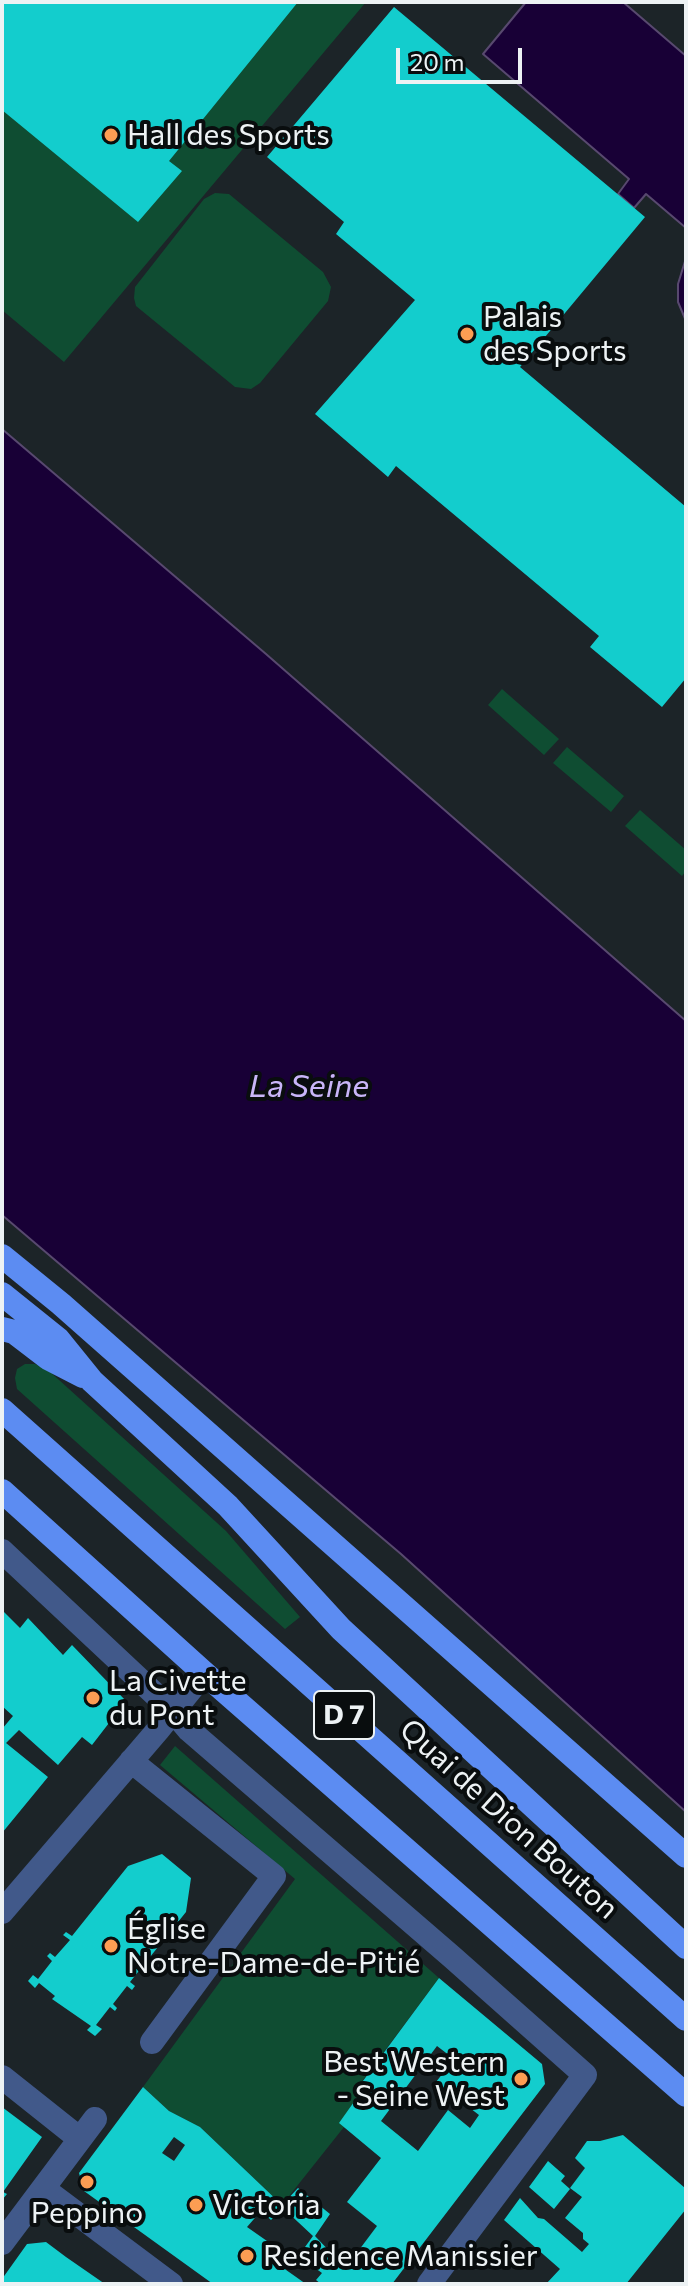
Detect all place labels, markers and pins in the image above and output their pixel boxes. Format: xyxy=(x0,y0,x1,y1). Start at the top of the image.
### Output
place label: Hall des Sports xyxy=(127,117,330,153)
marker: Hall des Sports xyxy=(102,126,120,144)
place label: Palais des Sports xyxy=(483,299,627,370)
marker: Palais des Sports xyxy=(458,325,476,343)
place label: La Civette du Pont xyxy=(109,1663,247,1734)
marker: La Civette du Pont xyxy=(84,1689,102,1707)
place label: Église Notre-Dame-de-Pitié xyxy=(127,1911,420,1982)
marker: Église Notre-Dame-de-Pitié xyxy=(102,1937,120,1955)
place label: Best Western - Seine West xyxy=(323,2044,505,2114)
marker: Best Western - Seine West xyxy=(512,2070,530,2088)
marker: Peppino xyxy=(78,2173,96,2191)
place label: Victoria xyxy=(212,2187,321,2223)
place label: Peppino xyxy=(31,2195,143,2231)
marker: Victoria xyxy=(187,2196,205,2214)
place label: Residence Manissier xyxy=(263,2238,538,2274)
marker: Residence Manissier xyxy=(238,2247,256,2265)

